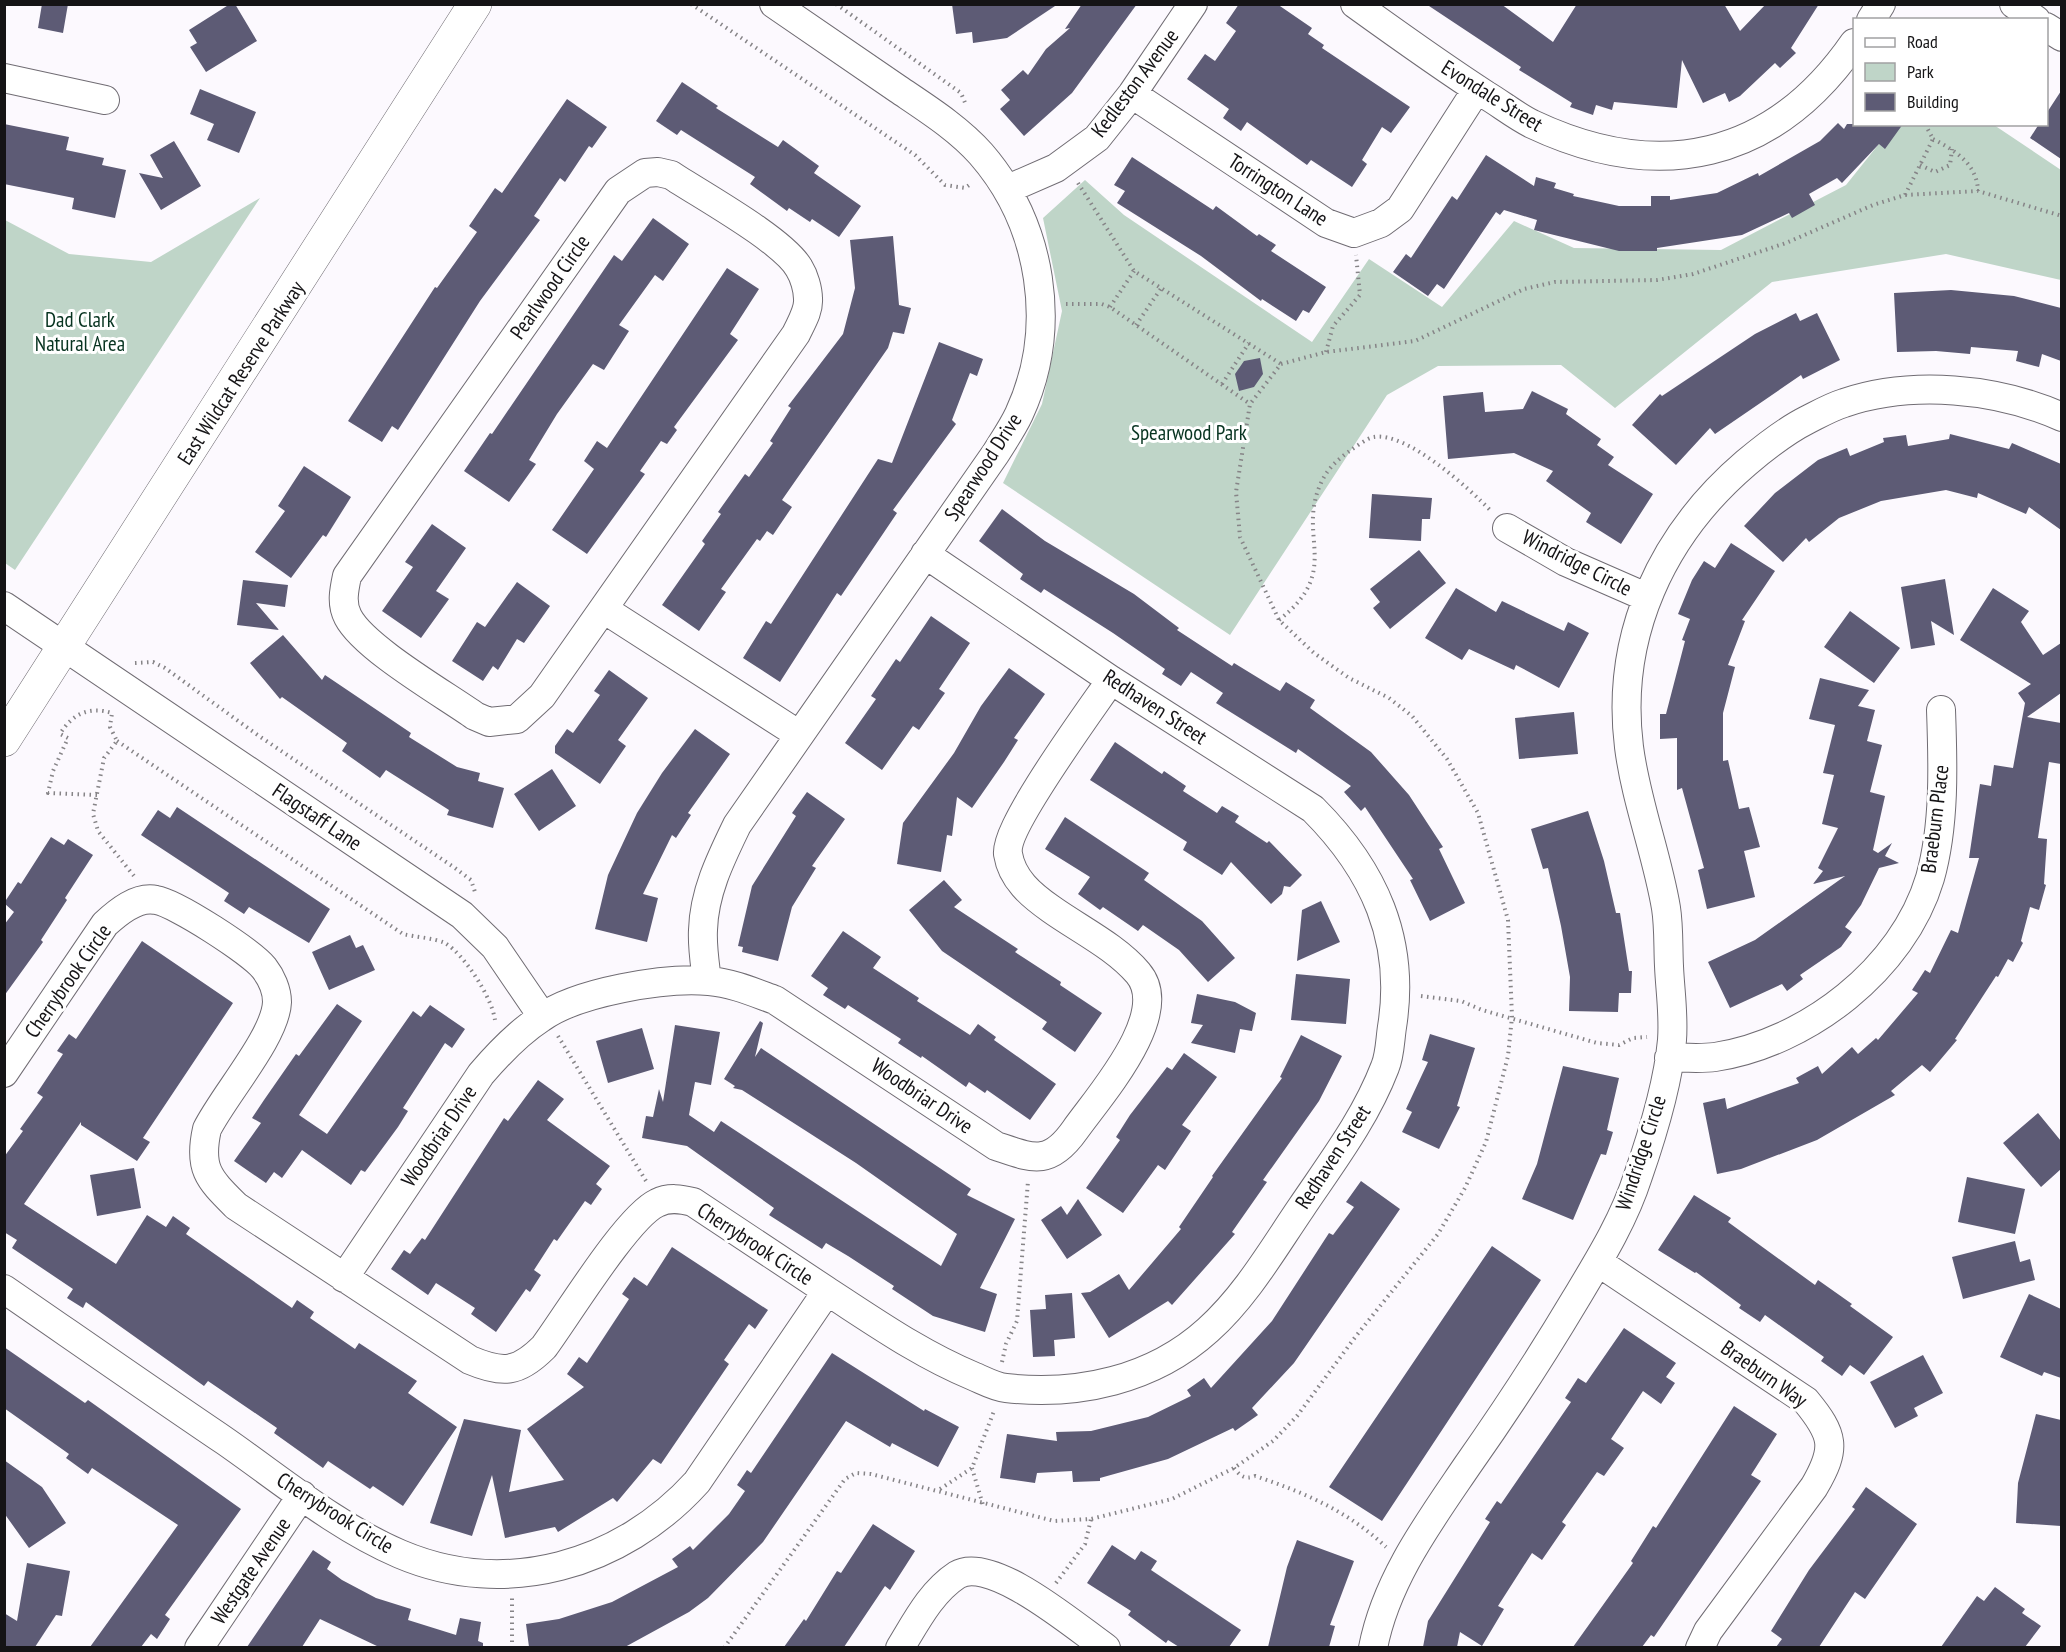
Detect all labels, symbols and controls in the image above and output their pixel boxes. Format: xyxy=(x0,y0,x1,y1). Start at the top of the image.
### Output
legend xyxy=(1853,18,2048,126)
street label: Kedleston Avenue xyxy=(1085,23,1184,142)
text: Road xyxy=(1907,30,1938,53)
street label: Evondale Street xyxy=(1437,54,1548,137)
text: Park xyxy=(1907,60,1934,83)
text: Building xyxy=(1907,90,1959,113)
street label: Torrington Lane xyxy=(1223,147,1333,232)
street label: Pearlwood Circle xyxy=(504,229,595,344)
street label: East Wildcat Reserve Parkway xyxy=(171,276,310,470)
park label: Dad Clark Natural Area xyxy=(35,306,125,357)
street label: Spearwood Drive xyxy=(938,408,1027,526)
park label: Spearwood Park xyxy=(1131,419,1247,446)
street label: Windridge Circle xyxy=(1518,523,1637,602)
street label: Redhaven Street xyxy=(1098,663,1213,750)
street label: Braeburn Place xyxy=(1914,763,1955,875)
street label: Flagstaff Lane xyxy=(267,777,367,856)
street label: Cherrybrook Circle xyxy=(18,918,117,1043)
street label: Woodbriar Drive xyxy=(866,1052,978,1139)
street label: Woodbriar Drive xyxy=(395,1080,482,1192)
street label: Windridge Circle xyxy=(1609,1092,1672,1214)
street label: Redhaven Street xyxy=(1289,1099,1376,1214)
street label: Cherrybrook Circle xyxy=(692,1196,818,1291)
street label: Braeburn Way xyxy=(1716,1334,1813,1413)
street label: Cherrybrook Circle xyxy=(272,1466,399,1559)
street label: Westgate Avenue xyxy=(205,1512,296,1629)

